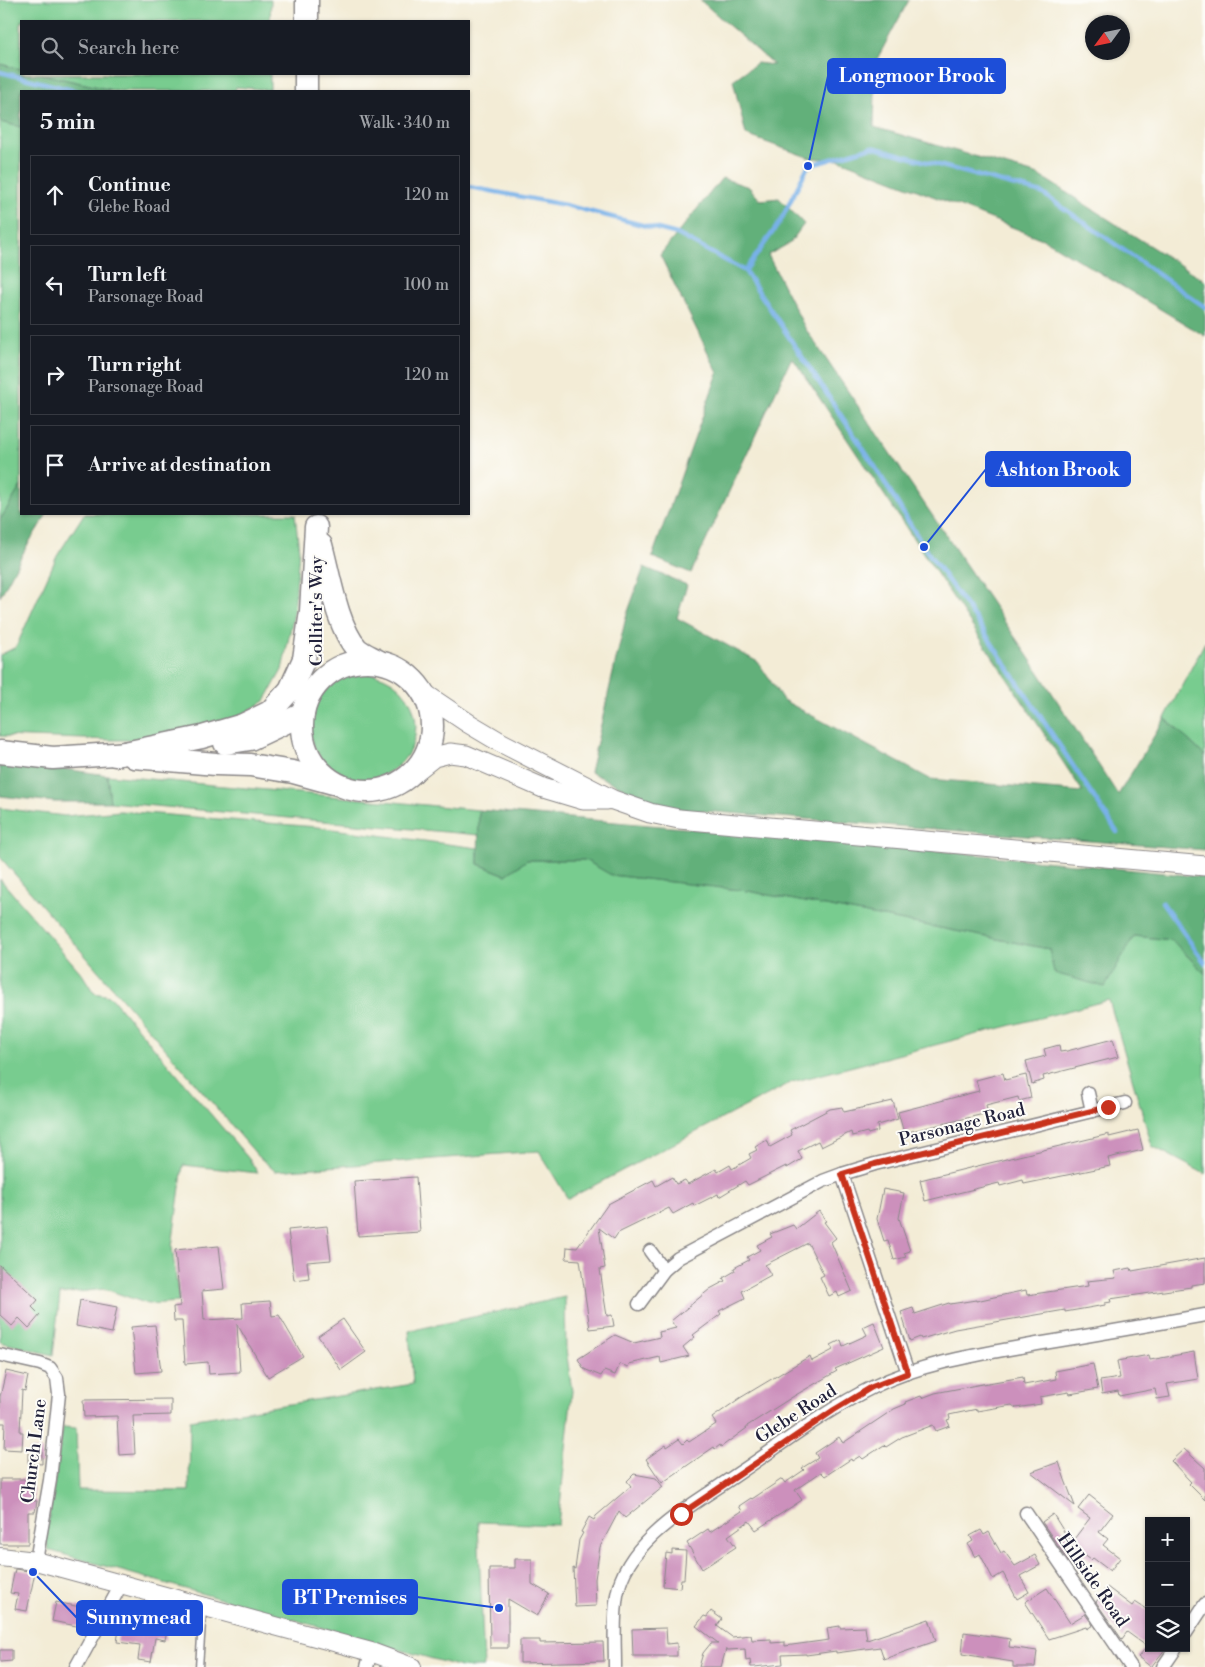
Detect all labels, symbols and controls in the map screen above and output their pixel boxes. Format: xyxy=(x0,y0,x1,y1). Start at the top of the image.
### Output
north arrow xyxy=(1085,15,1130,60)
search box xyxy=(20,20,470,75)
icon: search xyxy=(38,34,66,62)
text: Search here xyxy=(78,36,179,60)
callout: Longmoor Brook xyxy=(828,59,1005,93)
text: Longmoor Brook xyxy=(839,64,996,88)
text: 5 min xyxy=(40,110,95,136)
text: Walk · 340 m xyxy=(360,113,450,133)
text: Continue xyxy=(88,173,171,197)
icon: ahead xyxy=(41,181,69,209)
text: 120 m xyxy=(405,185,449,205)
text: Glebe Road xyxy=(88,197,170,217)
text: Turn left xyxy=(88,263,167,287)
icon: left xyxy=(41,271,69,299)
text: 100 m xyxy=(404,275,449,295)
text: Parsonage Road xyxy=(88,287,203,307)
text: Turn right xyxy=(88,353,181,377)
icon: right xyxy=(41,361,69,389)
text: 120 m xyxy=(405,365,449,385)
text: Parsonage Road xyxy=(88,377,203,397)
icon: arrive xyxy=(41,451,69,479)
callout: Ashton Brook xyxy=(986,452,1130,486)
text: Arrive at destination xyxy=(88,453,271,477)
text: Ashton Brook xyxy=(995,458,1120,482)
street label: Colliter's Way xyxy=(305,556,328,666)
route end xyxy=(1097,1096,1120,1119)
street label: Parsonage Road xyxy=(896,1098,1028,1152)
street label: Glebe Road xyxy=(751,1379,842,1449)
street label: Church Lane xyxy=(16,1397,52,1505)
route start xyxy=(670,1503,693,1526)
map controls xyxy=(1145,1517,1190,1652)
button: + xyxy=(1145,1517,1190,1562)
street label: Hillside Road xyxy=(1052,1529,1134,1632)
button: − xyxy=(1145,1562,1190,1607)
callout: BT Premises xyxy=(283,1580,417,1614)
text: BT Premises xyxy=(293,1586,407,1610)
callout: Sunnymead xyxy=(77,1601,202,1635)
text: Sunnymead xyxy=(86,1606,192,1630)
button: layers xyxy=(1145,1607,1190,1652)

